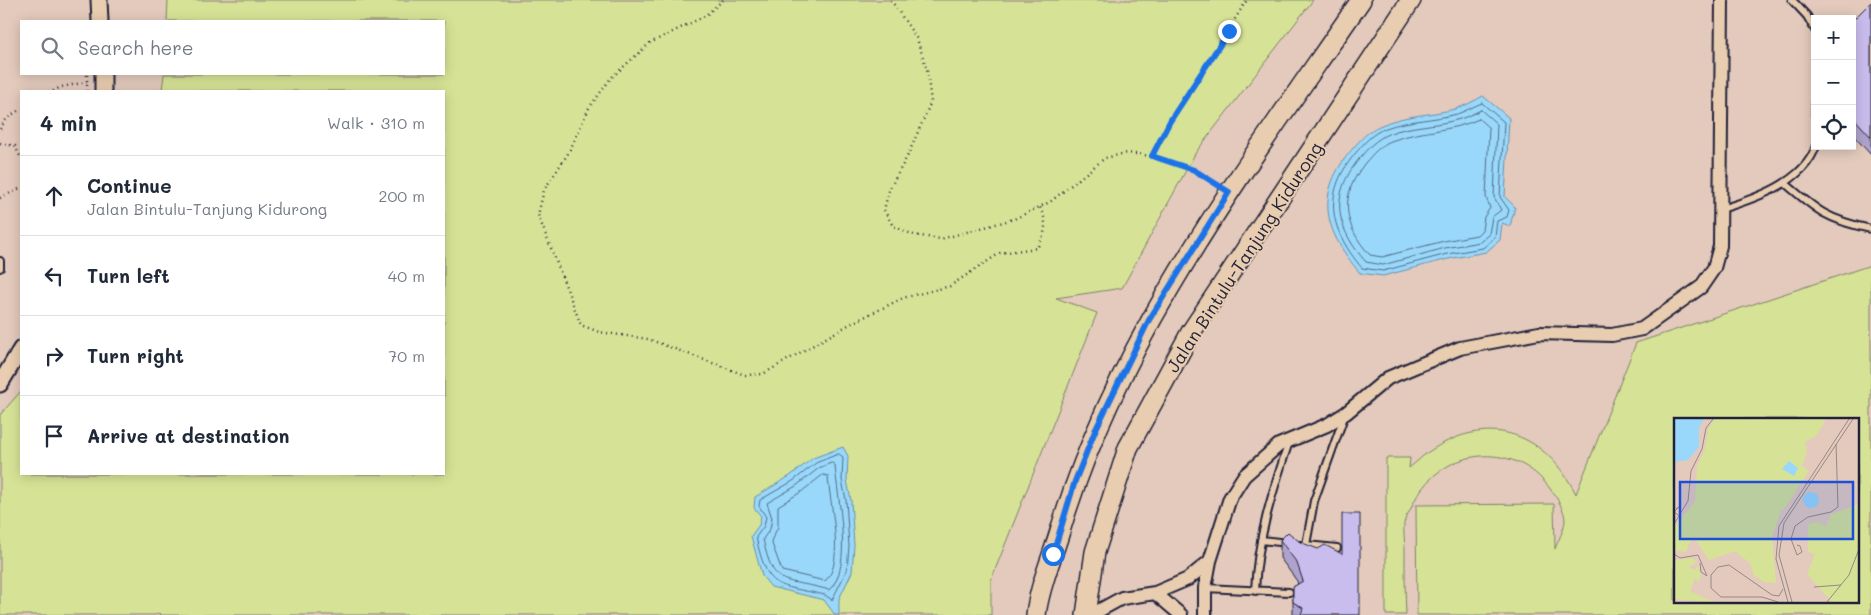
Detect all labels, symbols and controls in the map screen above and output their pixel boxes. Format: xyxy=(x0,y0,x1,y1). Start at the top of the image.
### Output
map controls xyxy=(1811,15,1856,150)
button: + xyxy=(1811,15,1856,60)
search box xyxy=(20,20,445,75)
route end xyxy=(1218,20,1241,43)
icon: search xyxy=(38,34,66,62)
text: Search here xyxy=(78,35,194,60)
button: − xyxy=(1811,60,1856,105)
button: locate xyxy=(1811,105,1856,150)
text: 4 min xyxy=(40,109,97,136)
text: Walk · 310 m xyxy=(327,112,425,133)
street label: Jalan Bintulu-Tanjung Kidurong xyxy=(1160,137,1328,377)
text: Continue xyxy=(87,173,172,198)
icon: ahead xyxy=(40,182,68,210)
text: 200 m xyxy=(378,185,425,206)
text: Jalan Bintulu-Tanjung Kidurong xyxy=(87,198,327,219)
icon: left xyxy=(40,262,68,290)
text: Turn left xyxy=(87,263,170,288)
text: 40 m xyxy=(388,265,425,286)
icon: right xyxy=(40,342,68,370)
text: Turn right xyxy=(87,343,184,368)
text: 70 m xyxy=(388,345,425,366)
inset map xyxy=(1674,418,1858,602)
icon: arrive xyxy=(40,422,68,450)
text: Arrive at destination xyxy=(87,423,290,448)
route start xyxy=(1042,543,1065,566)

